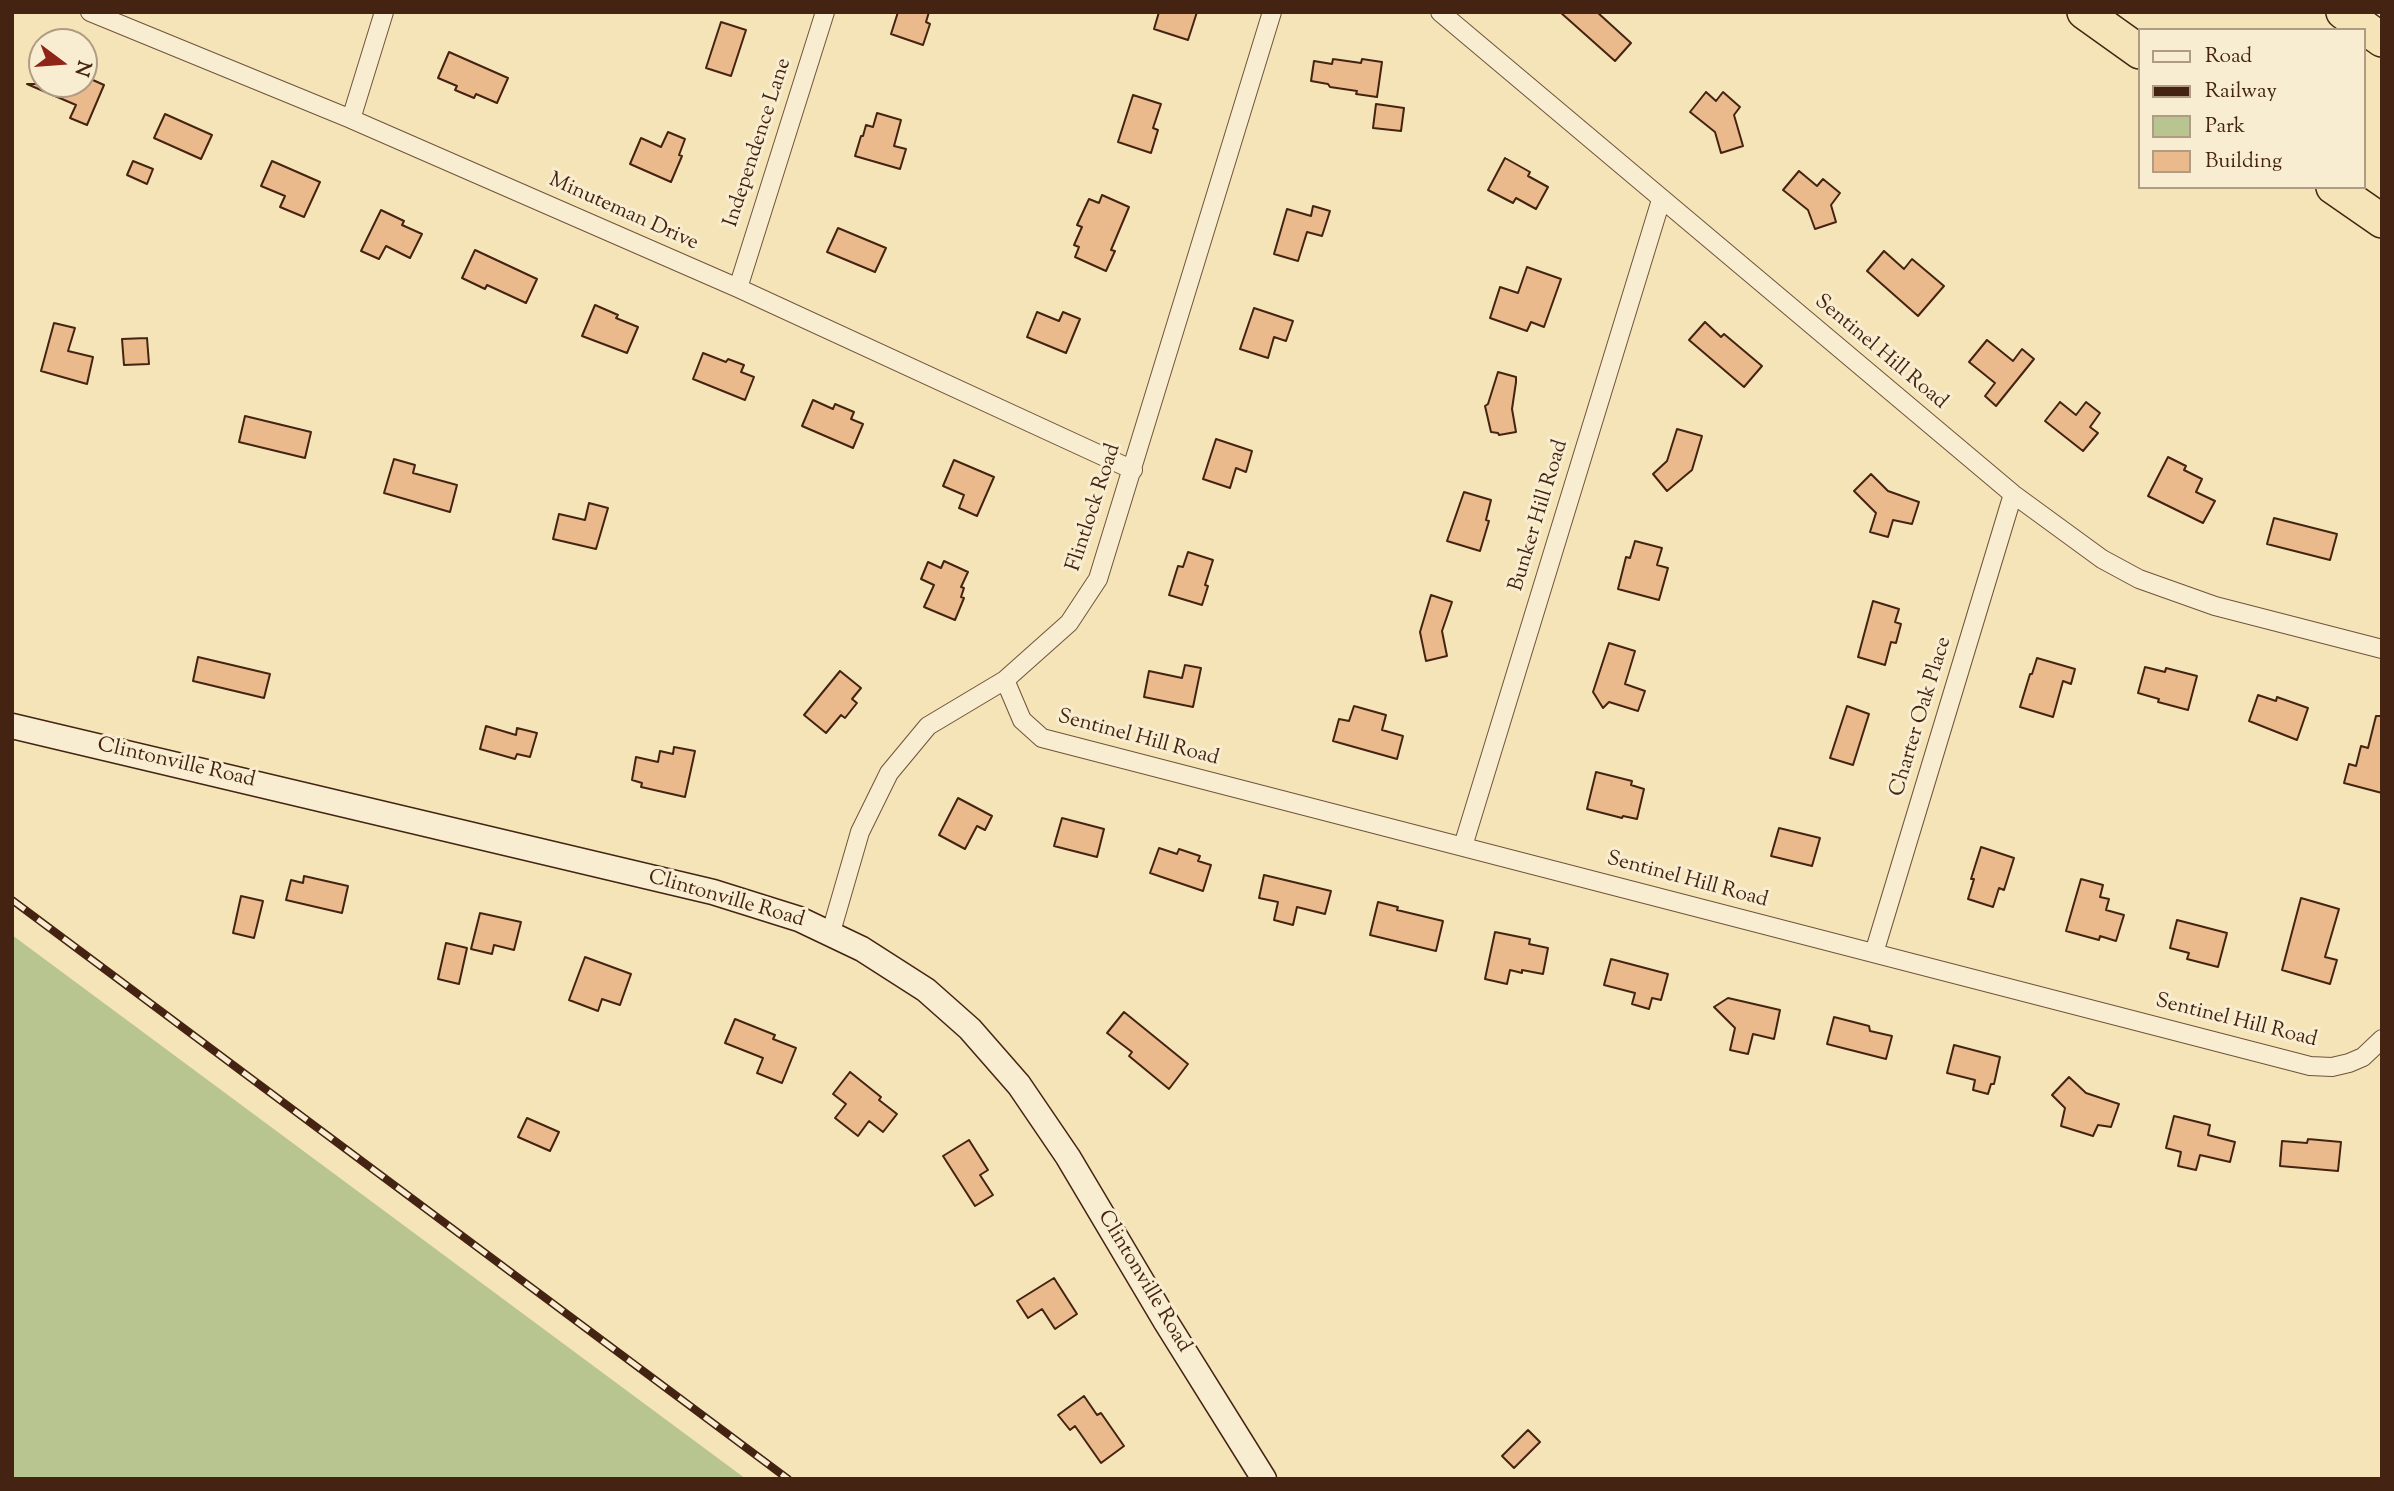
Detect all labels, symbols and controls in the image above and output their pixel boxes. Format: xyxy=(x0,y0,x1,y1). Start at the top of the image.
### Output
north arrow xyxy=(28,28,98,98)
legend xyxy=(2138,28,2366,189)
text: Road xyxy=(2205,42,2252,72)
street label: Independence Lane xyxy=(720,56,798,230)
text: N xyxy=(67,57,97,79)
text: Railway xyxy=(2205,77,2277,107)
text: Park xyxy=(2205,112,2245,142)
text: Building xyxy=(2205,147,2282,177)
street label: Minuteman Drive xyxy=(544,169,702,257)
street label: Sentinel Hill Road xyxy=(1808,290,1952,416)
street label: Bunker Hill Road xyxy=(1505,437,1575,595)
street label: Flintlock Road xyxy=(1063,441,1127,575)
street label: Charter Oak Place xyxy=(1886,634,1958,800)
street label: Sentinel Hill Road xyxy=(1055,705,1221,773)
street label: Clintonville Road xyxy=(95,734,257,794)
street label: Sentinel Hill Road xyxy=(1604,847,1770,915)
street label: Clintonville Road xyxy=(645,866,807,934)
street label: Sentinel Hill Road xyxy=(2152,990,2320,1054)
street label: Clintonville Road xyxy=(1091,1206,1195,1358)

